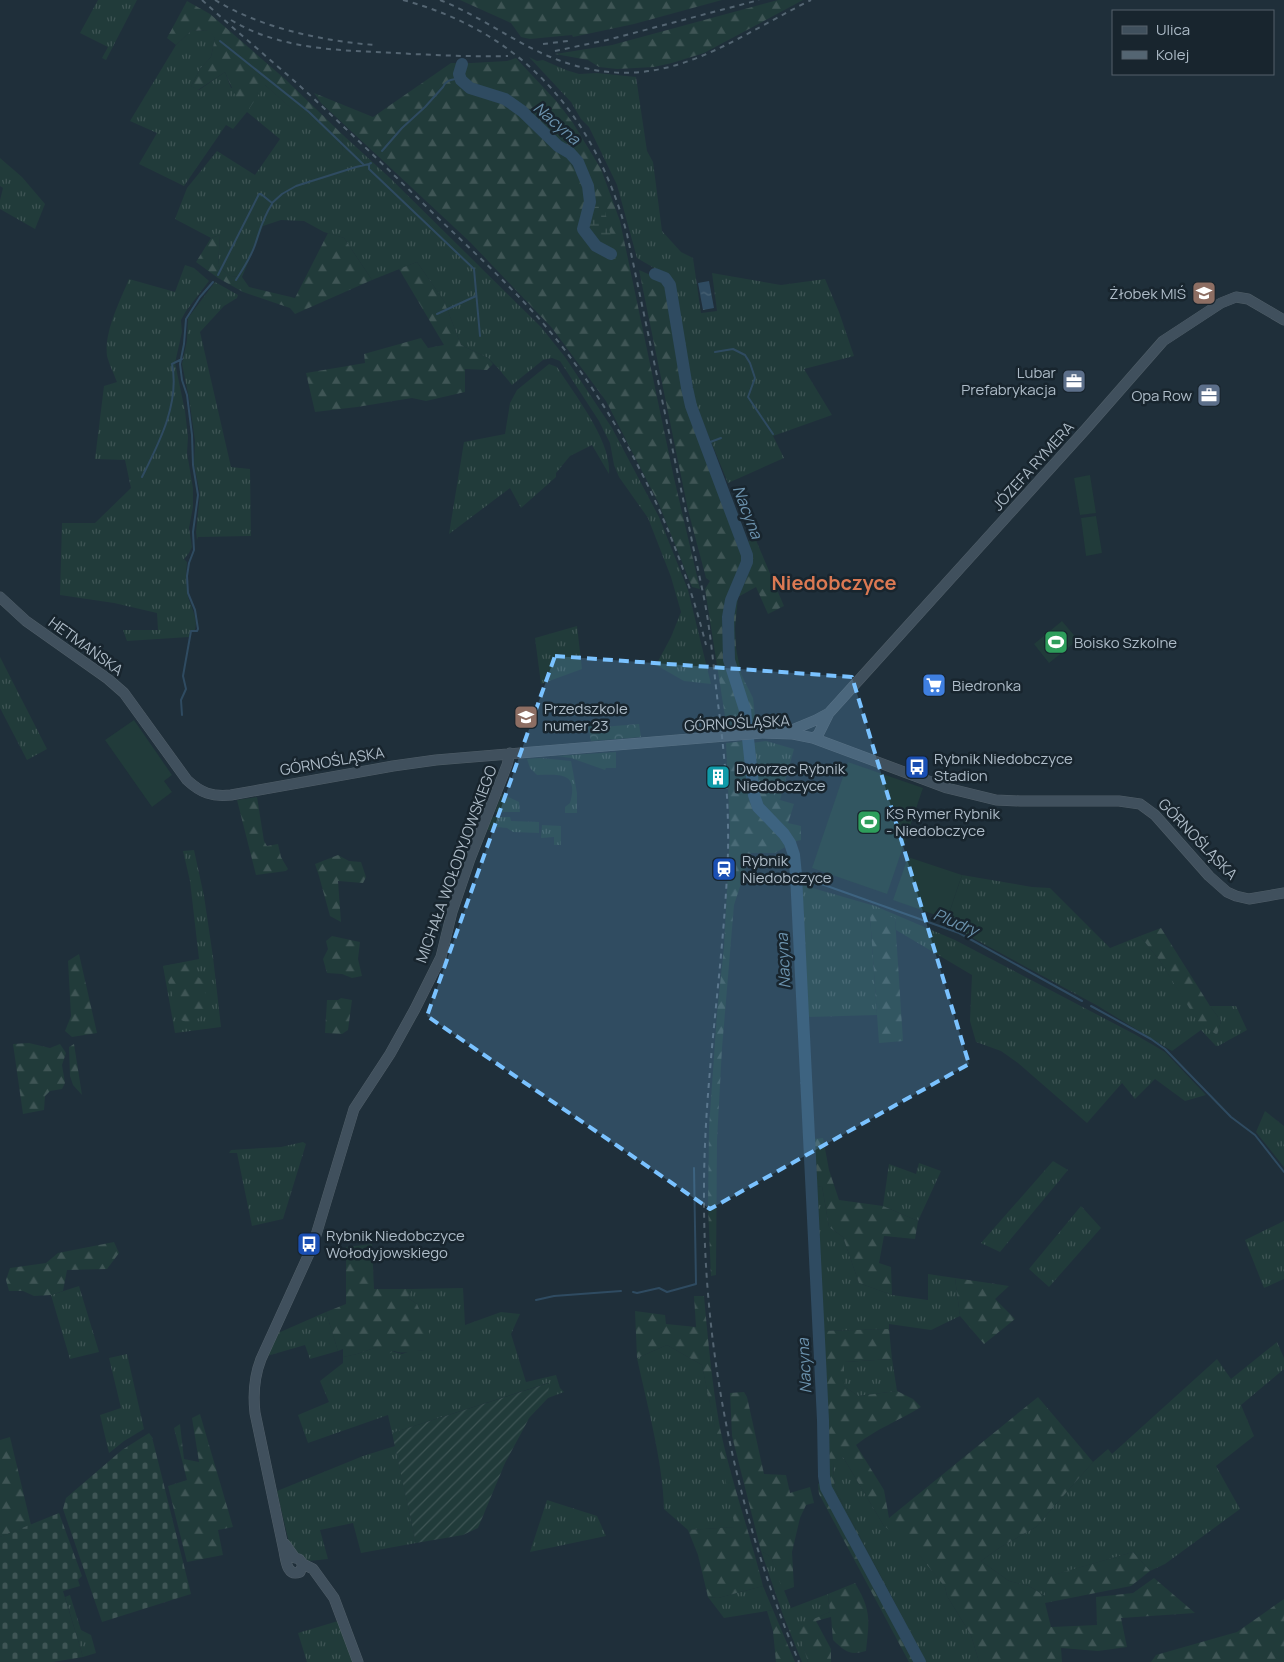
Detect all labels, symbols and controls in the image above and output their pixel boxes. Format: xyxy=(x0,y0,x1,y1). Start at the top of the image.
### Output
legend xyxy=(1112,10,1274,75)
text: Ulica xyxy=(1156,19,1190,40)
text: Kolej xyxy=(1156,44,1189,65)
water label: Nacyna xyxy=(529,97,586,150)
school or university icon: Żłobek MIŚ xyxy=(1191,280,1217,306)
place label: Żłobek MIŚ xyxy=(1109,283,1186,304)
place label: Lubar Prefabrykacja xyxy=(961,362,1057,400)
office icon: Lubar Prefabrykacja xyxy=(1061,368,1087,394)
office icon: Opa Row xyxy=(1196,382,1222,408)
place label: Opa Row xyxy=(1131,385,1192,406)
street label: JÓZEFA RYMERA xyxy=(987,417,1079,515)
water label: Nacyna xyxy=(728,482,769,543)
district label: Niedobczyce xyxy=(771,569,897,596)
street label: HETMAŃSKA xyxy=(44,612,128,681)
sports icon: Boisko Szkolne xyxy=(1043,629,1069,655)
place label: Boisko Szkolne xyxy=(1074,632,1177,653)
supermarket icon: Biedronka xyxy=(921,672,947,698)
place label: Biedronka xyxy=(952,675,1021,696)
place label: Przedszkole numer 23 xyxy=(544,698,628,736)
school or university icon: Przedszkole numer 23 xyxy=(513,704,539,730)
street label: GÓRNOŚLĄSKA xyxy=(684,710,791,736)
street label: GÓRNOŚLĄSKA xyxy=(278,741,386,781)
place label: Rybnik Niedobczyce Stadion xyxy=(934,748,1073,786)
bus stop icon: Rybnik Niedobczyce Stadion xyxy=(904,754,930,780)
place label: Dworzec Rybnik Niedobczyce xyxy=(736,758,846,796)
street label: MICHAŁA WOŁODYJOWSKIEGO xyxy=(410,762,502,966)
building icon: Dworzec Rybnik Niedobczyce xyxy=(705,764,731,790)
street label: GÓRNOŚLĄSKA xyxy=(1154,794,1243,885)
place label: KS Rymer Rybnik - Niedobczyce xyxy=(886,803,1001,841)
sports icon: KS Rymer Rybnik - Niedobczyce xyxy=(856,809,882,835)
place label: Rybnik Niedobczyce xyxy=(742,850,832,888)
station icon: Rybnik Niedobczyce xyxy=(711,856,737,882)
water label: Pludry xyxy=(930,903,984,942)
water label: Nacyna xyxy=(771,932,795,989)
place label: Rybnik Niedobczyce Wołodyjowskiego xyxy=(326,1225,465,1263)
bus stop icon: Rybnik Niedobczyce Wołodyjowskiego xyxy=(296,1231,322,1257)
water label: Nacyna xyxy=(792,1337,816,1394)

